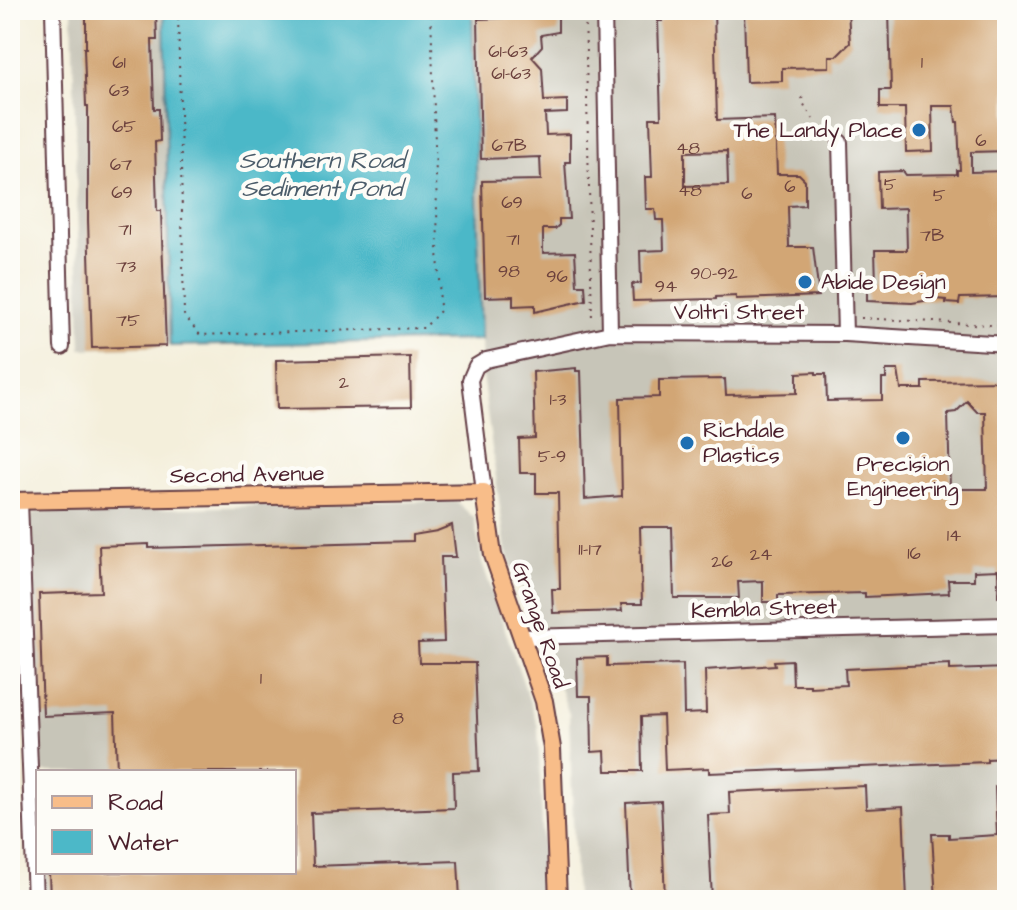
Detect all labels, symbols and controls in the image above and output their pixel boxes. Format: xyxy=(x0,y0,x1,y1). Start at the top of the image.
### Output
house number: 61-63 xyxy=(488,39,528,64)
house number: 61 xyxy=(112,50,126,75)
house number: 1 xyxy=(921,50,923,75)
house number: 61-63 xyxy=(491,61,531,86)
house number: 63 xyxy=(109,78,129,103)
house number: 65 xyxy=(112,114,136,139)
place label: The Landy Place xyxy=(734,115,903,147)
marker: The Landy Place xyxy=(910,121,928,139)
house number: 6 xyxy=(975,128,987,153)
house number: 67B xyxy=(491,133,527,158)
house number: 48 xyxy=(676,136,700,161)
water label: Southern Road Sediment Pond xyxy=(239,144,410,206)
house number: 67 xyxy=(110,152,132,177)
house number: 5 xyxy=(884,172,897,197)
house number: 6 xyxy=(784,174,796,199)
house number: 48 xyxy=(678,178,702,203)
house number: 69 xyxy=(111,180,133,205)
house number: 6 xyxy=(741,181,753,206)
house number: 5 xyxy=(933,183,946,208)
house number: 69 xyxy=(501,190,523,215)
house number: 71 xyxy=(118,217,132,242)
house number: 7B xyxy=(920,223,944,248)
house number: 71 xyxy=(506,227,520,252)
house number: 73 xyxy=(116,254,136,279)
house number: 98 xyxy=(498,259,520,284)
house number: 90-92 xyxy=(690,261,739,286)
house number: 96 xyxy=(546,264,568,289)
place label: Abide Design xyxy=(821,267,946,299)
marker: Abide Design xyxy=(796,273,814,291)
house number: 94 xyxy=(655,274,677,299)
street label: Voltri Street xyxy=(674,297,804,328)
house number: 75 xyxy=(116,308,140,333)
house number: 2 xyxy=(339,370,350,395)
house number: 1-3 xyxy=(549,387,567,412)
place label: Richdale Plastics xyxy=(703,415,785,471)
marker: Precision Engineering xyxy=(894,429,912,447)
marker: Richdale Plastics xyxy=(678,434,696,452)
house number: 5-9 xyxy=(538,444,566,469)
place label: Precision Engineering xyxy=(847,449,959,506)
street label: Second Avenue xyxy=(169,458,325,492)
house number: 14 xyxy=(947,523,961,548)
house number: 11-17 xyxy=(578,537,602,562)
house number: 16 xyxy=(907,541,921,566)
house number: 24 xyxy=(750,542,772,567)
house number: 26 xyxy=(711,549,733,574)
street label: Grange Road xyxy=(503,557,576,693)
street label: Kembla Street xyxy=(690,591,838,627)
house number: 1 xyxy=(260,666,262,691)
house number: 8 xyxy=(392,706,404,731)
legend xyxy=(36,770,296,874)
text: Road xyxy=(108,786,163,820)
text: Water xyxy=(108,826,179,860)

